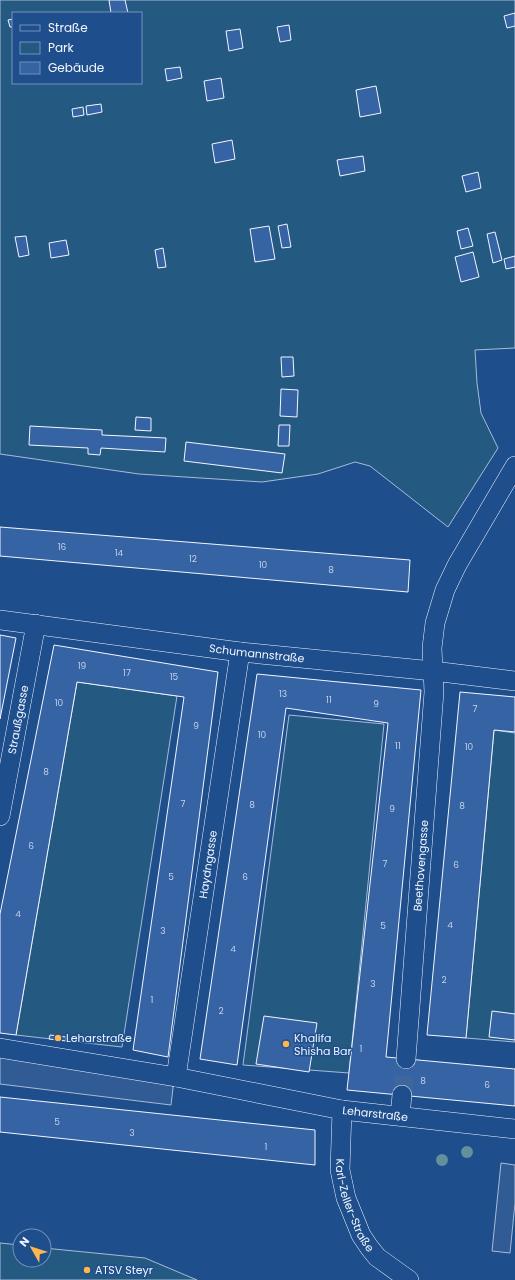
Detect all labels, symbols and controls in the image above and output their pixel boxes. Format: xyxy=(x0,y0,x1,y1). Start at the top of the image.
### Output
legend xyxy=(12,12,142,84)
text: Straße xyxy=(48,19,88,36)
text: Park xyxy=(48,39,75,56)
text: Gebäude xyxy=(48,59,104,76)
house number: 16 xyxy=(58,541,67,553)
house number: 14 xyxy=(115,547,124,559)
house number: 12 xyxy=(189,553,197,565)
house number: 10 xyxy=(259,559,268,571)
house number: 8 xyxy=(328,564,334,576)
street label: Schumannstraße xyxy=(208,640,305,666)
house number: 19 xyxy=(78,660,87,672)
house number: 17 xyxy=(123,667,131,679)
house number: 15 xyxy=(170,671,179,683)
street label: Straußgasse xyxy=(4,684,32,755)
house number: 13 xyxy=(279,688,287,700)
house number: 11 xyxy=(326,694,332,706)
house number: 10 xyxy=(55,697,64,709)
house number: 9 xyxy=(373,698,379,710)
house number: 7 xyxy=(473,703,478,715)
house number: 9 xyxy=(193,720,199,732)
house number: 10 xyxy=(258,729,267,741)
house number: 11 xyxy=(395,740,401,752)
house number: 10 xyxy=(465,741,474,753)
house number: 8 xyxy=(43,766,49,778)
house number: 7 xyxy=(181,798,186,810)
house number: 8 xyxy=(249,799,255,811)
house number: 8 xyxy=(459,800,465,812)
house number: 9 xyxy=(389,803,395,815)
street label: Beethovengasse xyxy=(409,819,432,912)
street label: Haydngasse xyxy=(195,829,221,900)
house number: 6 xyxy=(28,840,34,852)
house number: 7 xyxy=(383,858,388,870)
house number: 6 xyxy=(453,859,459,871)
house number: 5 xyxy=(168,871,174,883)
house number: 6 xyxy=(242,871,248,883)
house number: 4 xyxy=(15,908,21,920)
house number: 4 xyxy=(447,919,453,931)
house number: 5 xyxy=(380,920,386,932)
house number: 3 xyxy=(160,925,166,937)
house number: 4 xyxy=(230,943,236,955)
house number: 2 xyxy=(441,974,447,986)
house number: 3 xyxy=(370,978,376,990)
house number: 1 xyxy=(151,994,154,1006)
house number: 2 xyxy=(218,1005,224,1017)
place label: Leharstraße xyxy=(66,1030,132,1046)
place label: Khalifa Shisha Bar xyxy=(294,1030,352,1059)
marker: Leharstraße xyxy=(53,1033,63,1043)
marker: Khalifa Shisha Bar xyxy=(281,1039,291,1049)
house number: 1 xyxy=(360,1043,363,1055)
house number: 8 xyxy=(420,1075,426,1087)
house number: 6 xyxy=(484,1079,490,1091)
street label: Leharstraße xyxy=(342,1102,409,1125)
house number: 5 xyxy=(54,1116,60,1128)
house number: 3 xyxy=(129,1127,135,1139)
house number: 1 xyxy=(265,1141,268,1153)
street label: Karl-Zeller-Straße xyxy=(332,1158,378,1255)
north arrow xyxy=(12,1228,52,1268)
text: N xyxy=(15,1233,33,1250)
place label: ATSV Steyr xyxy=(95,1262,153,1278)
marker: ATSV Steyr xyxy=(82,1265,92,1275)

